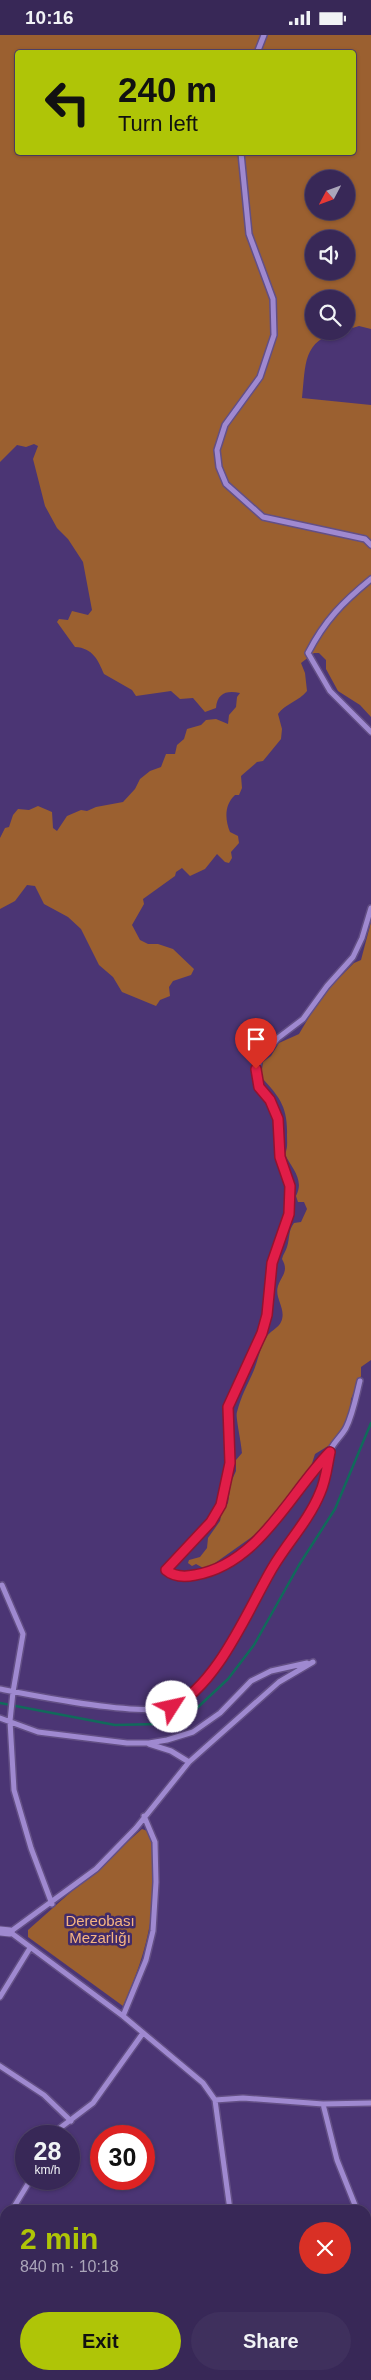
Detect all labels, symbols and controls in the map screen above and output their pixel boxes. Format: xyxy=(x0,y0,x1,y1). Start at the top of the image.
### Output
text: 10:16 xyxy=(25,7,74,28)
icon: left xyxy=(35,70,100,135)
text: 240 m xyxy=(118,70,217,109)
text: Turn left xyxy=(118,111,198,136)
north arrow xyxy=(305,170,355,220)
map controls xyxy=(305,170,355,340)
button: sound xyxy=(305,230,355,280)
button: search xyxy=(305,290,355,340)
pin xyxy=(235,1018,277,1069)
icon: arrive xyxy=(242,1025,270,1053)
position arrow xyxy=(145,1680,197,1732)
park label: Dereobası Mezarlığı xyxy=(65,1912,135,1946)
speed limit sign: 30 xyxy=(90,2125,155,2190)
text: 28 xyxy=(34,2137,61,2165)
text: km/h xyxy=(34,2163,61,2177)
text: 2 min xyxy=(20,2222,98,2255)
button: close xyxy=(299,2222,351,2274)
text: 840 m · 10:18 xyxy=(20,2258,119,2275)
button: Exit xyxy=(20,2312,181,2370)
button: Share xyxy=(191,2312,351,2370)

